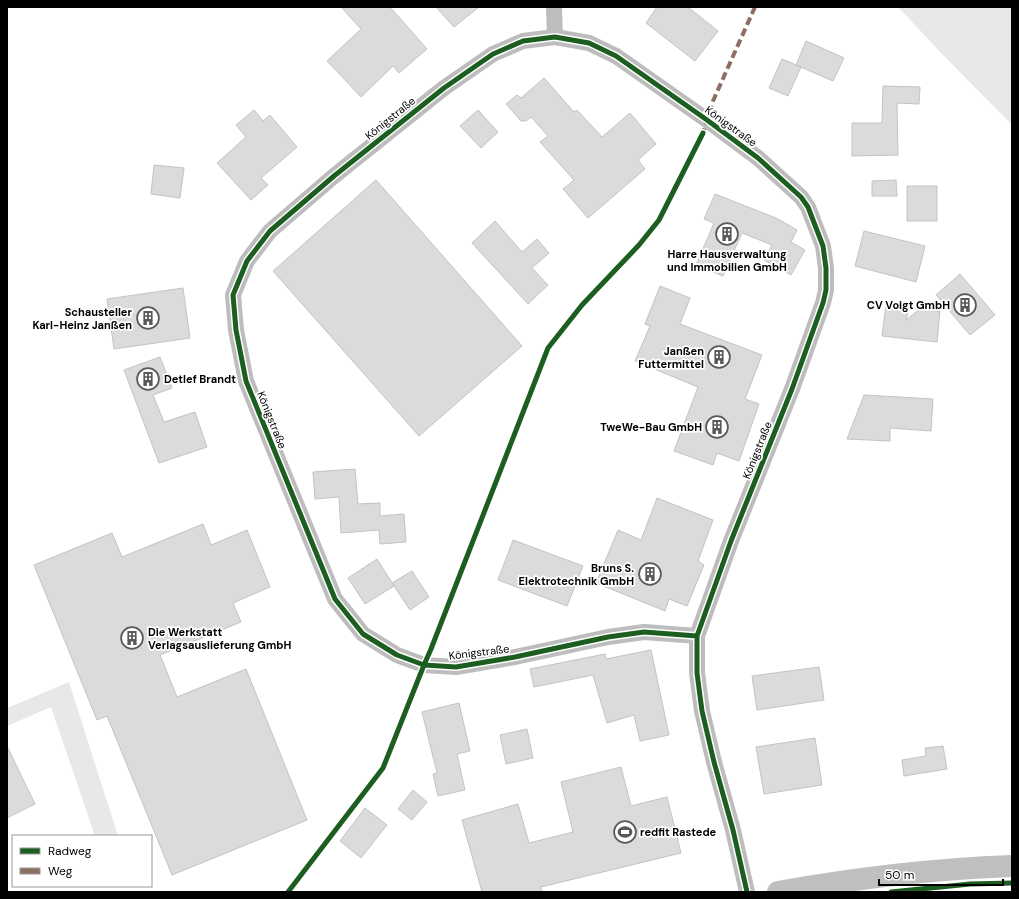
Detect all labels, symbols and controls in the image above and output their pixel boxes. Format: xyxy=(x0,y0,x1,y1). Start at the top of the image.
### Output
street label: Königstraße xyxy=(362,93,418,143)
street label: Königstraße xyxy=(702,103,760,149)
building icon: Harre Hausverwaltung und Immobilien GmbH xyxy=(714,221,740,247)
place label: Harre Hausverwaltung und Immobilien GmbH xyxy=(667,247,787,274)
building icon: CV Voigt GmbH xyxy=(952,292,978,318)
place label: CV Voigt GmbH xyxy=(867,298,950,312)
place label: Schausteller Karl-Heinz Janßen xyxy=(32,305,132,332)
building icon: Schausteller Karl-Heinz Janßen xyxy=(135,305,161,331)
place label: Janßen Futtermittel xyxy=(638,344,704,371)
building icon: Janßen Futtermittel xyxy=(706,344,732,370)
building icon: Detlef Brandt xyxy=(135,366,161,392)
place label: Detlef Brandt xyxy=(164,372,236,386)
street label: Königstraße xyxy=(254,389,290,451)
building icon: TweWe-Bau GmbH xyxy=(704,414,730,440)
street label: Königstraße xyxy=(739,419,775,481)
place label: TweWe-Bau GmbH xyxy=(600,420,702,434)
place label: Bruns S. Elektrotechnik GmbH xyxy=(519,561,634,588)
building icon: Bruns S. Elektrotechnik GmbH xyxy=(637,561,663,587)
building icon: Die Werkstatt Verlagsauslieferung GmbH xyxy=(119,625,145,651)
place label: Die Werkstatt Verlagsauslieferung GmbH xyxy=(148,625,291,652)
street label: Königstraße xyxy=(448,641,510,663)
sports icon: redfit Rastede xyxy=(612,819,638,845)
place label: redfit Rastede xyxy=(640,825,717,839)
legend xyxy=(12,835,152,887)
text: Radweg xyxy=(48,843,92,859)
scale bar xyxy=(879,861,1003,887)
text: Weg xyxy=(48,863,73,879)
text: 50 m xyxy=(885,867,914,883)

